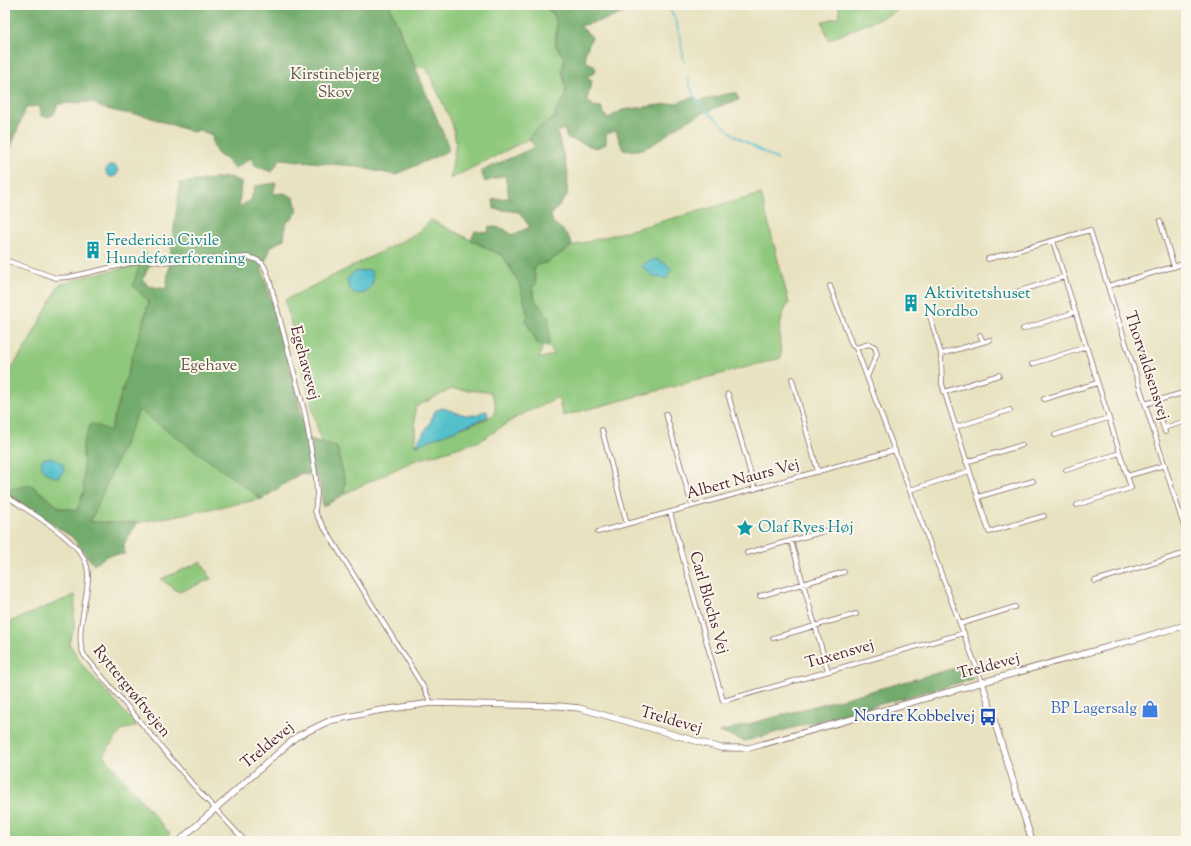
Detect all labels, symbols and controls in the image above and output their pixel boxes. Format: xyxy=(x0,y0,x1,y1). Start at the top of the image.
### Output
park label: Kirstinebjerg Skov xyxy=(290,64,380,105)
place label: Fredericia Civile Hundeførerforening xyxy=(106,230,246,271)
building icon: Fredericia Civile Hundeførerforening xyxy=(83,240,103,260)
place label: Aktivitetshuset Nordbo xyxy=(924,283,1031,324)
building icon: Aktivitetshuset Nordbo xyxy=(901,293,921,313)
street label: Thorvaldsensvej xyxy=(1118,308,1174,424)
street label: Egehavevej xyxy=(283,323,325,403)
park label: Egehave xyxy=(181,355,237,378)
street label: Albert Naurs Vej xyxy=(684,454,802,506)
place label: Olaf Ryes Høj xyxy=(758,517,854,540)
place icon: Olaf Ryes Høj xyxy=(735,518,755,538)
street label: Carl Blochs Vej xyxy=(682,549,734,657)
street label: Tuxensvej xyxy=(803,634,877,676)
street label: Ryttergrøftvejen xyxy=(86,641,176,744)
street label: Treldevej xyxy=(955,648,1023,686)
place label: BP Lagersalg xyxy=(1051,698,1137,721)
shop icon: BP Lagersalg xyxy=(1140,699,1160,719)
street label: Treldevej xyxy=(637,701,705,741)
place label: Nordre Kobbelvej xyxy=(854,706,975,729)
bus stop icon: Nordre Kobbelvej xyxy=(978,707,998,727)
street label: Treldevej xyxy=(236,717,300,775)

